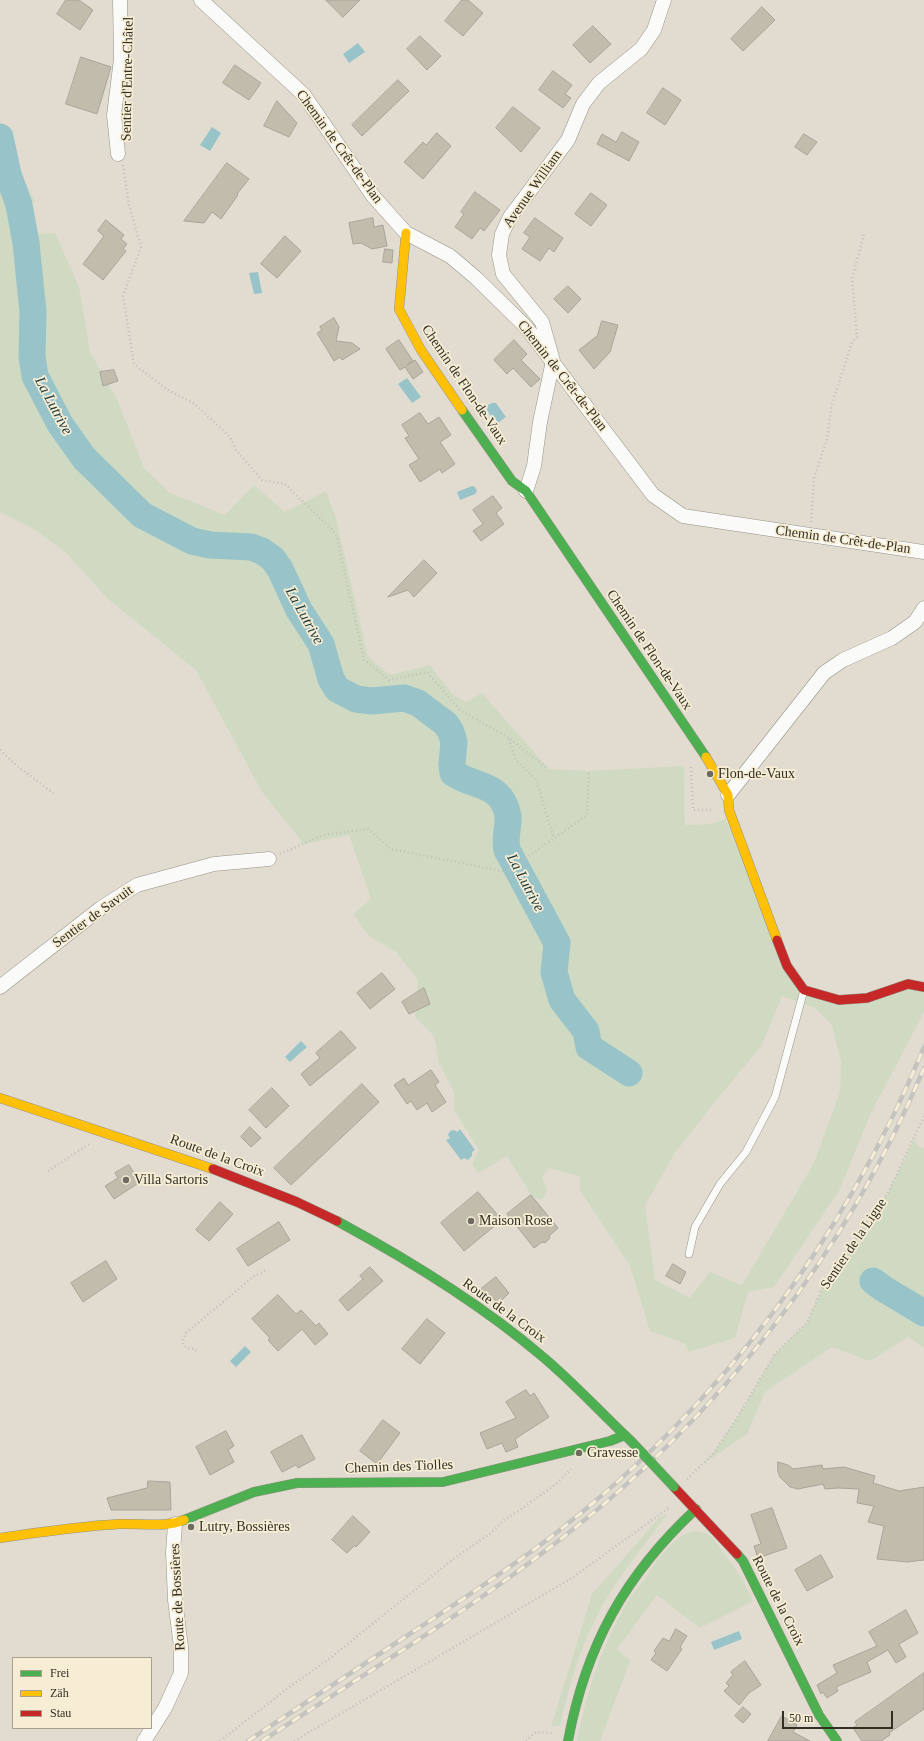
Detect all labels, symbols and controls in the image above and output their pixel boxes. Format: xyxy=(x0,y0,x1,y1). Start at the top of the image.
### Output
street label: Sentier d'Entre-Châtel xyxy=(119,17,137,141)
street label: Chemin de Crêt-de-Plan xyxy=(292,87,386,207)
street label: Avenue William xyxy=(500,147,566,231)
street label: Chemin de Crêt-de-Plan xyxy=(513,317,611,435)
street label: Chemin de Flon-de-Vaux xyxy=(417,322,511,448)
water label: La Lutrive xyxy=(30,374,76,438)
street label: Chemin de Crêt-de-Plan xyxy=(774,522,912,558)
water label: La Lutrive xyxy=(281,584,327,648)
street label: Chemin de Flon-de-Vaux xyxy=(602,587,696,713)
place label: Flon-de-Vaux xyxy=(718,766,795,782)
marker: Flon-de-Vaux xyxy=(705,769,715,779)
water label: La Lutrive xyxy=(502,851,548,915)
street label: Sentier de Savuit xyxy=(49,882,137,952)
street label: Route de la Croix xyxy=(168,1131,266,1181)
place label: Villa Sartoris xyxy=(134,1172,208,1188)
marker: Villa Sartoris xyxy=(121,1175,131,1185)
street label: Sentier de la Ligne xyxy=(817,1195,891,1293)
place label: Maison Rose xyxy=(479,1213,552,1229)
marker: Maison Rose xyxy=(466,1216,476,1226)
street label: Route de la Croix xyxy=(459,1275,549,1347)
place label: Gravesse xyxy=(587,1445,638,1461)
marker: Gravesse xyxy=(574,1448,584,1458)
street label: Chemin des Tiolles xyxy=(345,1457,453,1477)
place label: Lutry, Bossières xyxy=(199,1519,290,1535)
marker: Lutry, Bossières xyxy=(186,1522,196,1532)
street label: Route de Bossières xyxy=(167,1543,189,1651)
street label: Route de la Croix xyxy=(748,1553,808,1649)
legend xyxy=(12,1657,152,1729)
text: Frei xyxy=(50,1666,69,1680)
text: Zäh xyxy=(50,1686,69,1700)
scale bar xyxy=(784,1703,895,1729)
text: Stau xyxy=(50,1706,71,1720)
text: 50 m xyxy=(789,1711,813,1725)

